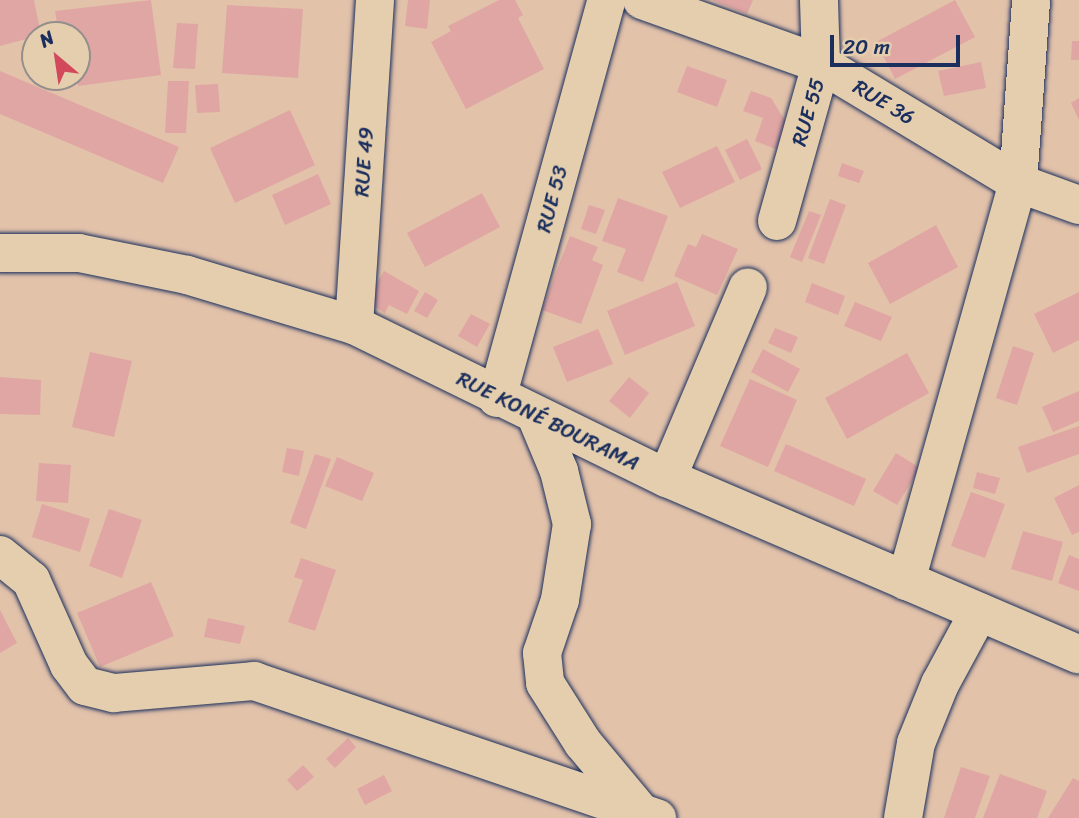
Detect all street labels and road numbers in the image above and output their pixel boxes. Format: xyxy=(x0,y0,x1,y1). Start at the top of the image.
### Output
street label: RUE 36 xyxy=(849,74,919,130)
street label: RUE 55 xyxy=(786,75,830,149)
street label: RUE 49 xyxy=(349,126,379,198)
street label: RUE 53 xyxy=(531,163,573,235)
street label: RUE KONÉ BOURAMA xyxy=(453,366,643,476)

